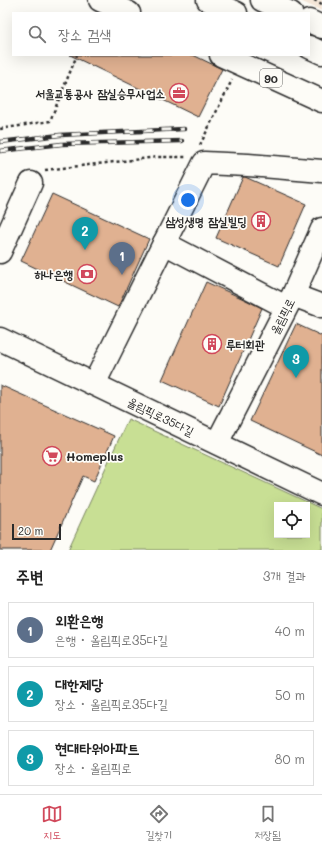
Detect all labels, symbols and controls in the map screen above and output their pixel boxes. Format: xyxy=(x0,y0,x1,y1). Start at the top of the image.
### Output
search box xyxy=(12,12,310,56)
icon: search xyxy=(26,23,48,45)
text: 장소 검색 xyxy=(58,24,111,44)
road number: 90 xyxy=(260,69,282,87)
office icon: 서울교통공사 잠실승무사업소 xyxy=(168,82,190,104)
place label: 서울교통공사 잠실승무사업소 xyxy=(35,85,165,101)
your location xyxy=(178,190,198,210)
building icon: 삼성생명 잠실빌딩 xyxy=(250,210,272,232)
place label: 삼성생명 잠실빌딩 xyxy=(165,213,247,229)
pin: 2 xyxy=(72,217,98,250)
pin: 1 xyxy=(109,242,135,275)
bank icon: 하나은행 xyxy=(76,263,98,285)
place label: 하나은행 xyxy=(34,266,73,282)
street label: 올림픽로 xyxy=(266,295,298,337)
building icon: 루터회관 xyxy=(201,333,223,355)
place label: 루터회관 xyxy=(226,336,265,352)
pin: 3 xyxy=(283,345,309,378)
street label: 올림픽로35다길 xyxy=(125,393,197,439)
supermarket icon: Homeplus xyxy=(41,445,63,467)
place label: Homeplus xyxy=(66,448,123,464)
map controls xyxy=(274,502,310,538)
button: locate xyxy=(274,502,310,538)
scale bar xyxy=(12,522,61,541)
text: 20 m xyxy=(18,523,43,538)
text: 주변 xyxy=(16,565,43,587)
text: 3개 결과 xyxy=(263,567,306,584)
text: 외환은행 xyxy=(55,610,103,630)
text: 1 xyxy=(27,622,33,639)
text: 40 m xyxy=(275,622,305,639)
text: 은행 · 올림픽로35다길 xyxy=(55,631,168,648)
text: 대한제당 xyxy=(55,674,103,694)
text: 2 xyxy=(26,686,34,703)
text: 50 m xyxy=(275,686,305,703)
text: 장소 · 올림픽로35다길 xyxy=(55,695,168,712)
text: 현대타워아파트 xyxy=(55,738,140,758)
text: 3 xyxy=(26,750,34,767)
text: 80 m xyxy=(275,750,305,767)
text: 장소 · 올림픽로 xyxy=(55,759,132,776)
tab: 지도 xyxy=(41,803,63,843)
tab: 길찾기 xyxy=(145,803,172,843)
tab: 저장됨 xyxy=(254,803,281,843)

